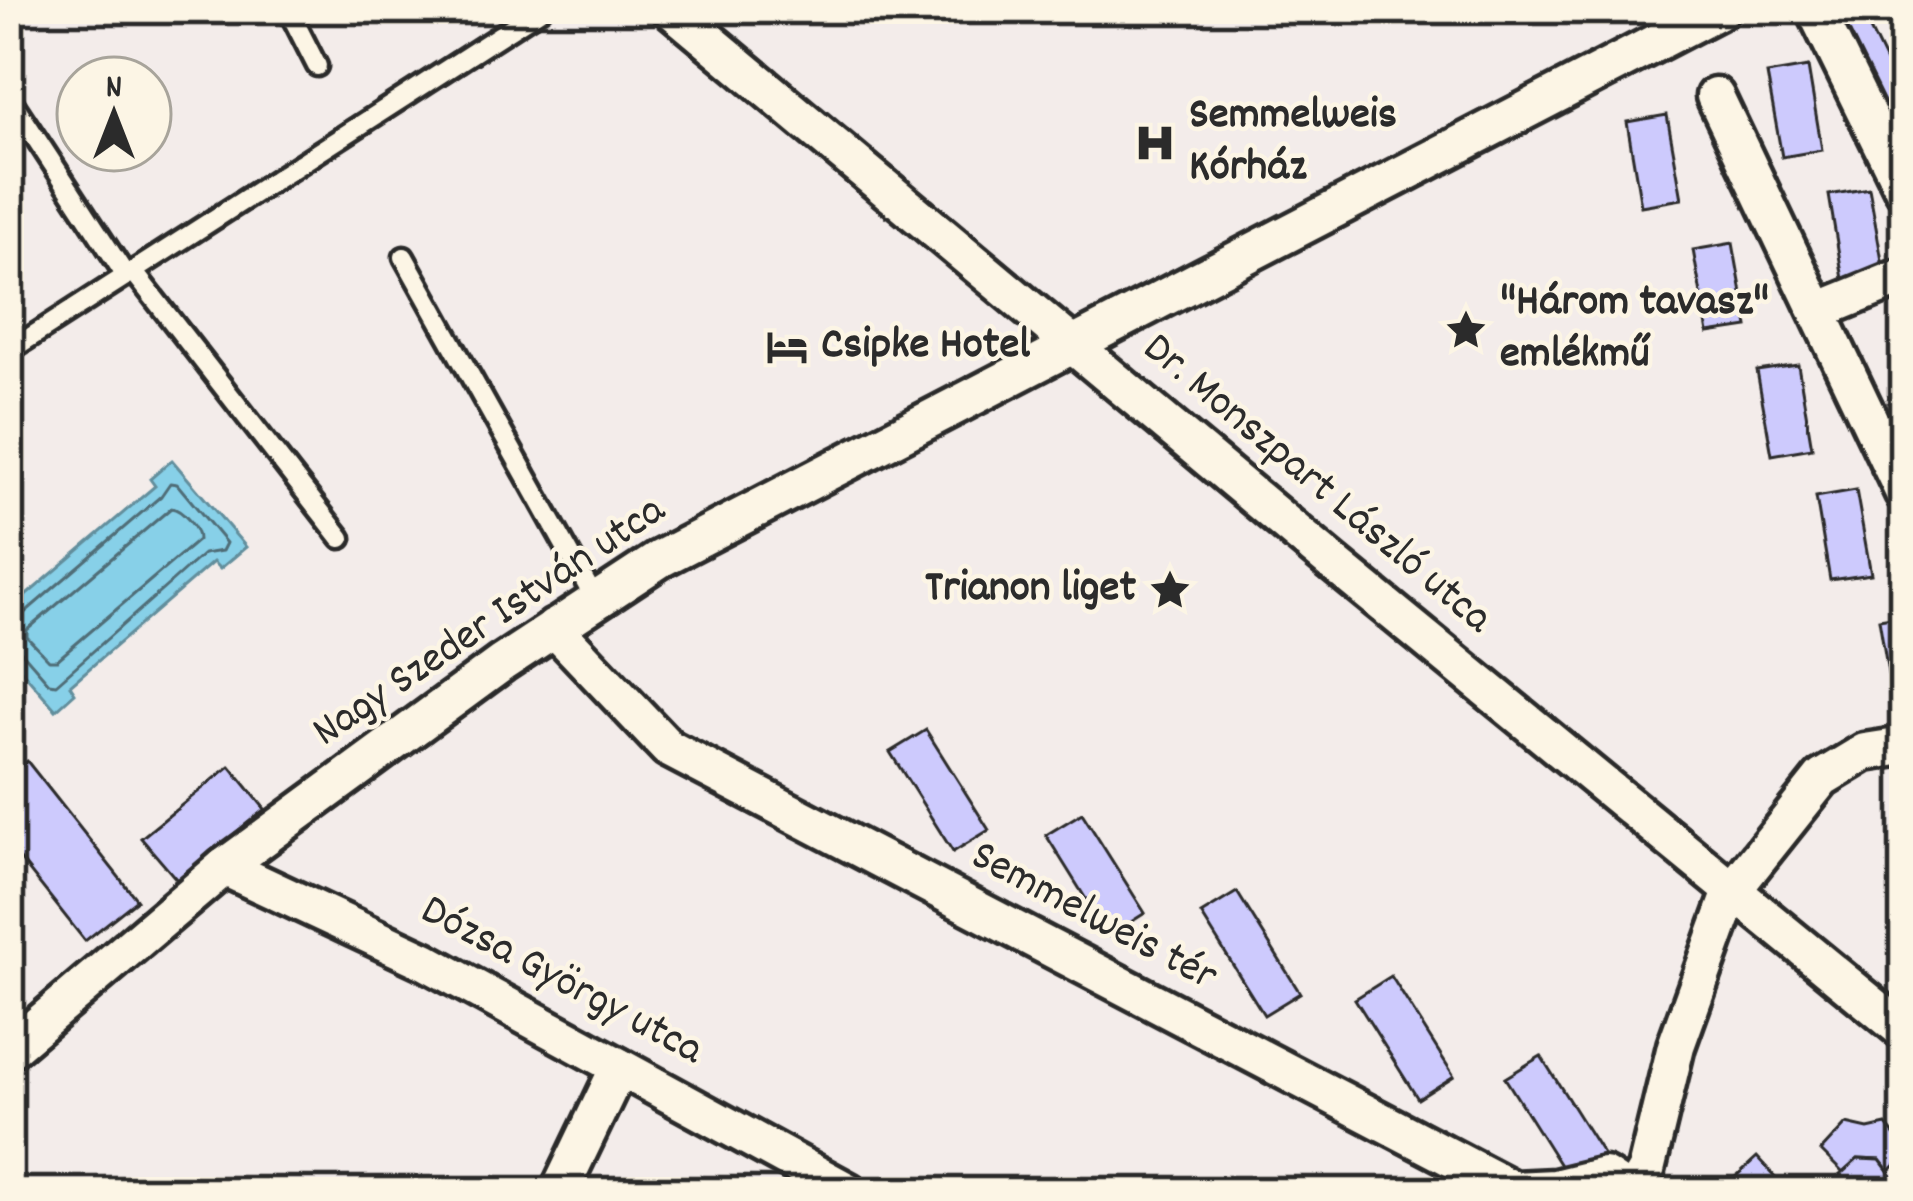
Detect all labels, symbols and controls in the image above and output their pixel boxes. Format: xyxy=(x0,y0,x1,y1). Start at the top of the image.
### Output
north arrow xyxy=(54,54,174,174)
text: N xyxy=(106,66,122,113)
place label: Semmelweis Kórház xyxy=(1189,85,1397,201)
hospital icon: Semmelweis Kórház xyxy=(1132,120,1178,166)
place label: "Három tavasz" emlékmű xyxy=(1500,272,1769,388)
place icon: "Három tavasz" emlékmű xyxy=(1443,307,1489,353)
place label: Csipke Hotel xyxy=(821,315,1030,379)
street label: Dr. Monszpart László utca xyxy=(1127,319,1506,651)
hotel icon: Csipke Hotel xyxy=(764,324,810,370)
street label: Nagy Szeder István utca xyxy=(301,480,680,765)
place label: Trianon liget xyxy=(925,558,1136,622)
place icon: Trianon liget xyxy=(1147,567,1193,613)
street label: Semmelweis tér xyxy=(958,826,1228,1010)
street label: Dózsa György utca xyxy=(408,881,714,1084)

